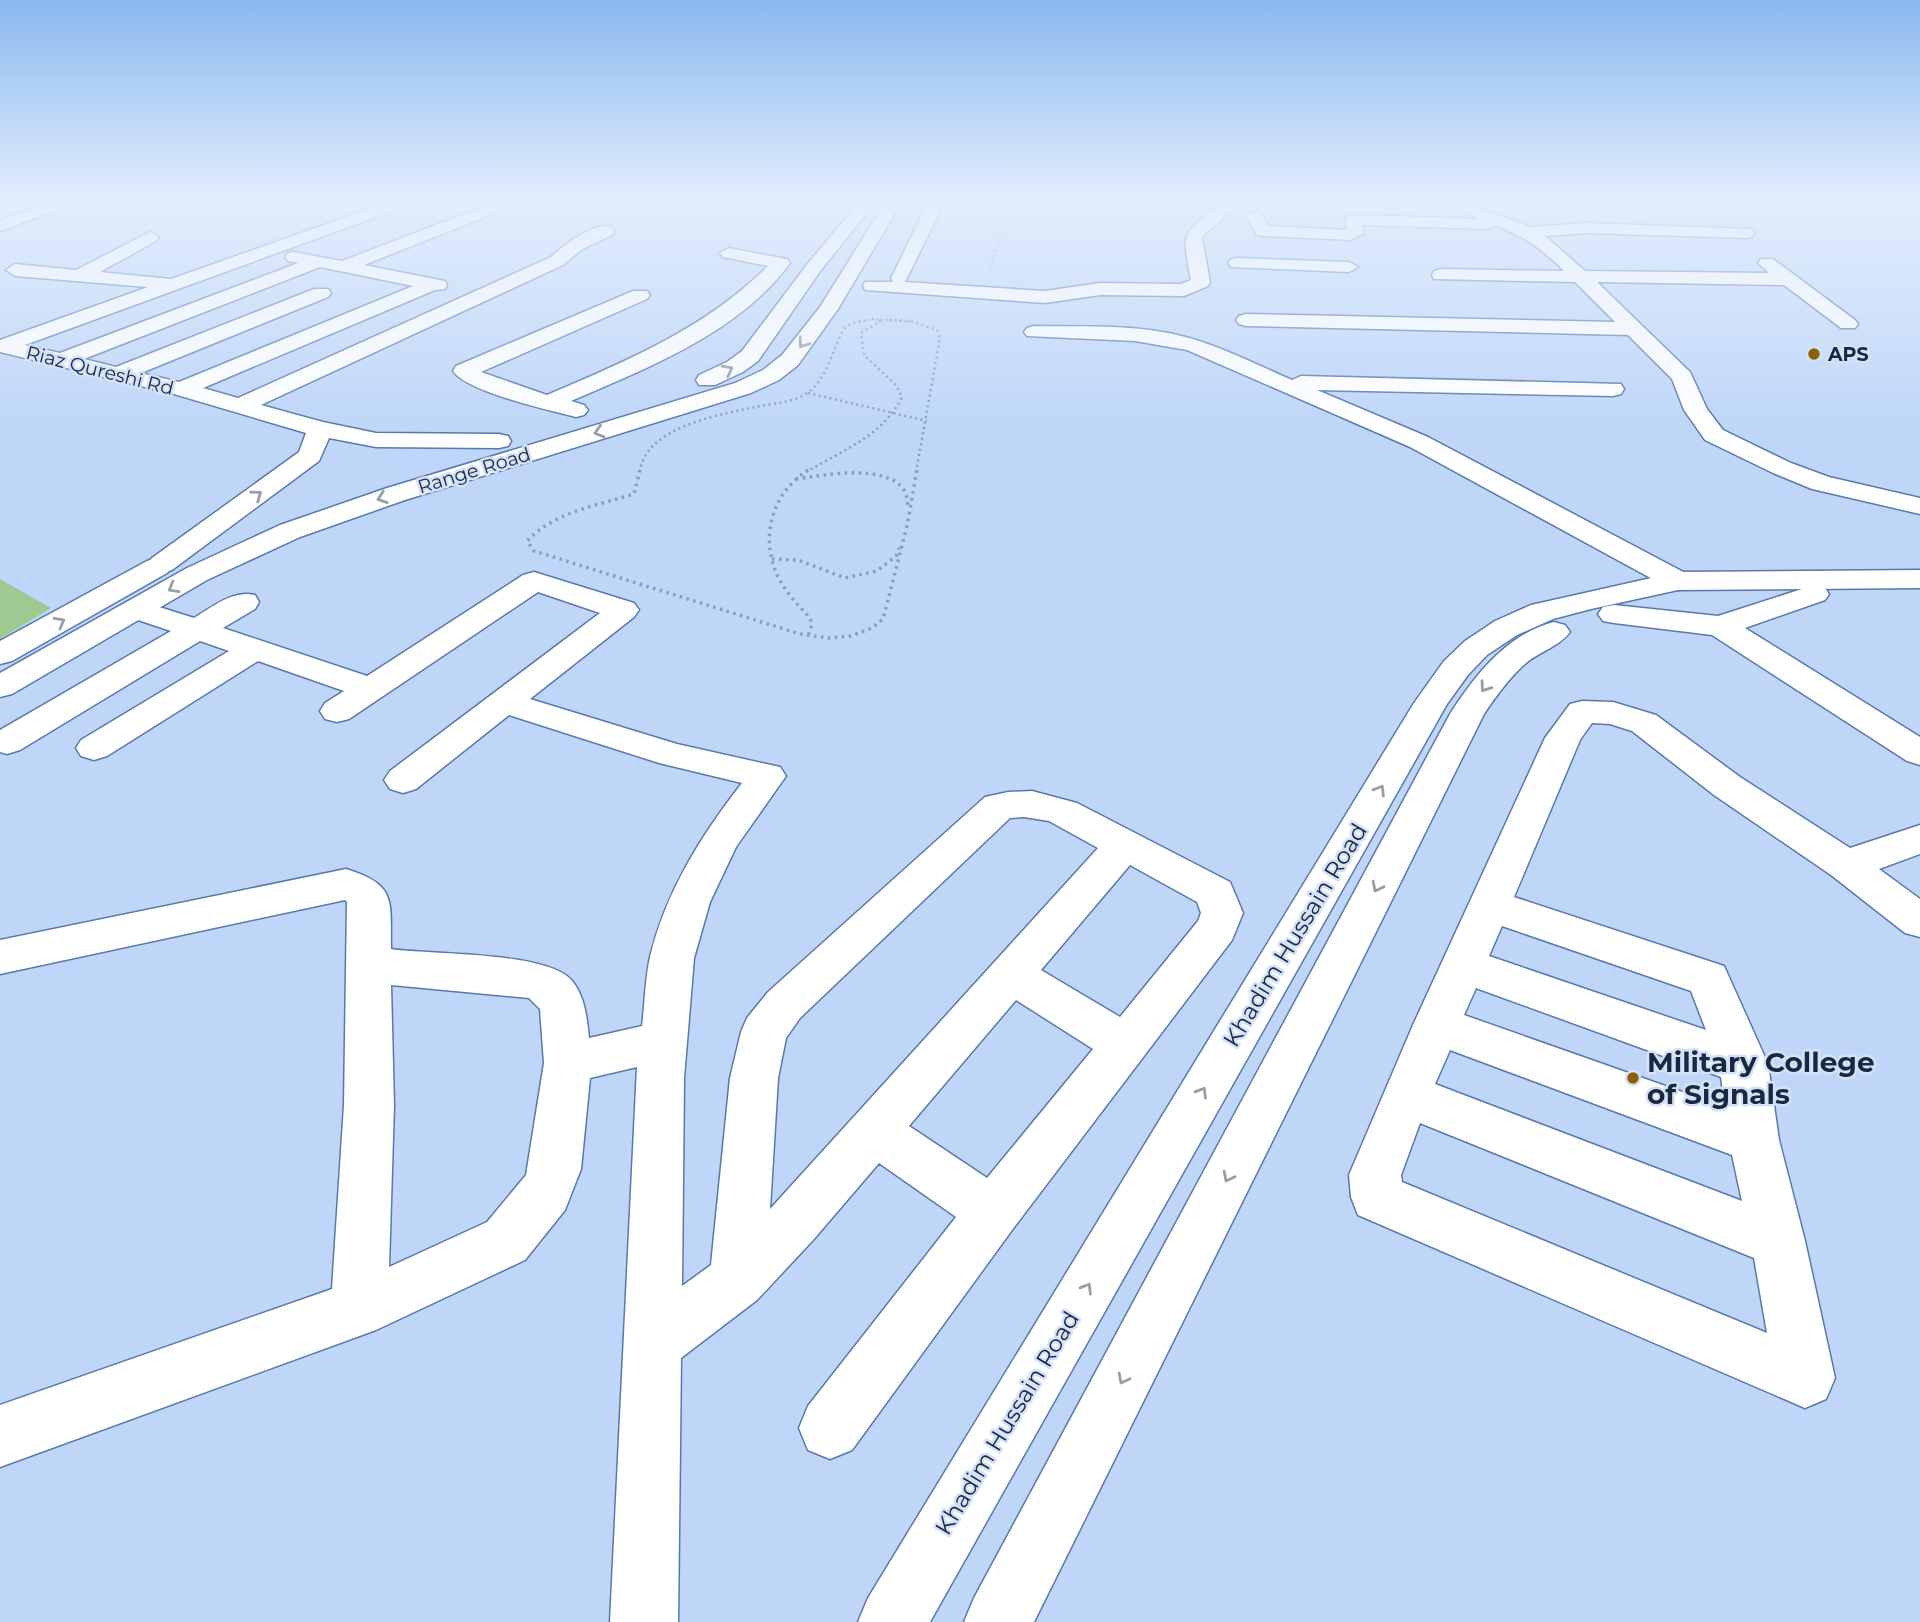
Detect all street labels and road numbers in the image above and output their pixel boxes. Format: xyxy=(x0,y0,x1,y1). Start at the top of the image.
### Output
street label: Riaz Qureshi Rd xyxy=(24,341,176,400)
street label: Range Road xyxy=(415,442,533,499)
street label: Khadim Hussain Road xyxy=(1217,818,1373,1052)
street label: Khadim Hussain Road xyxy=(929,1306,1085,1540)

